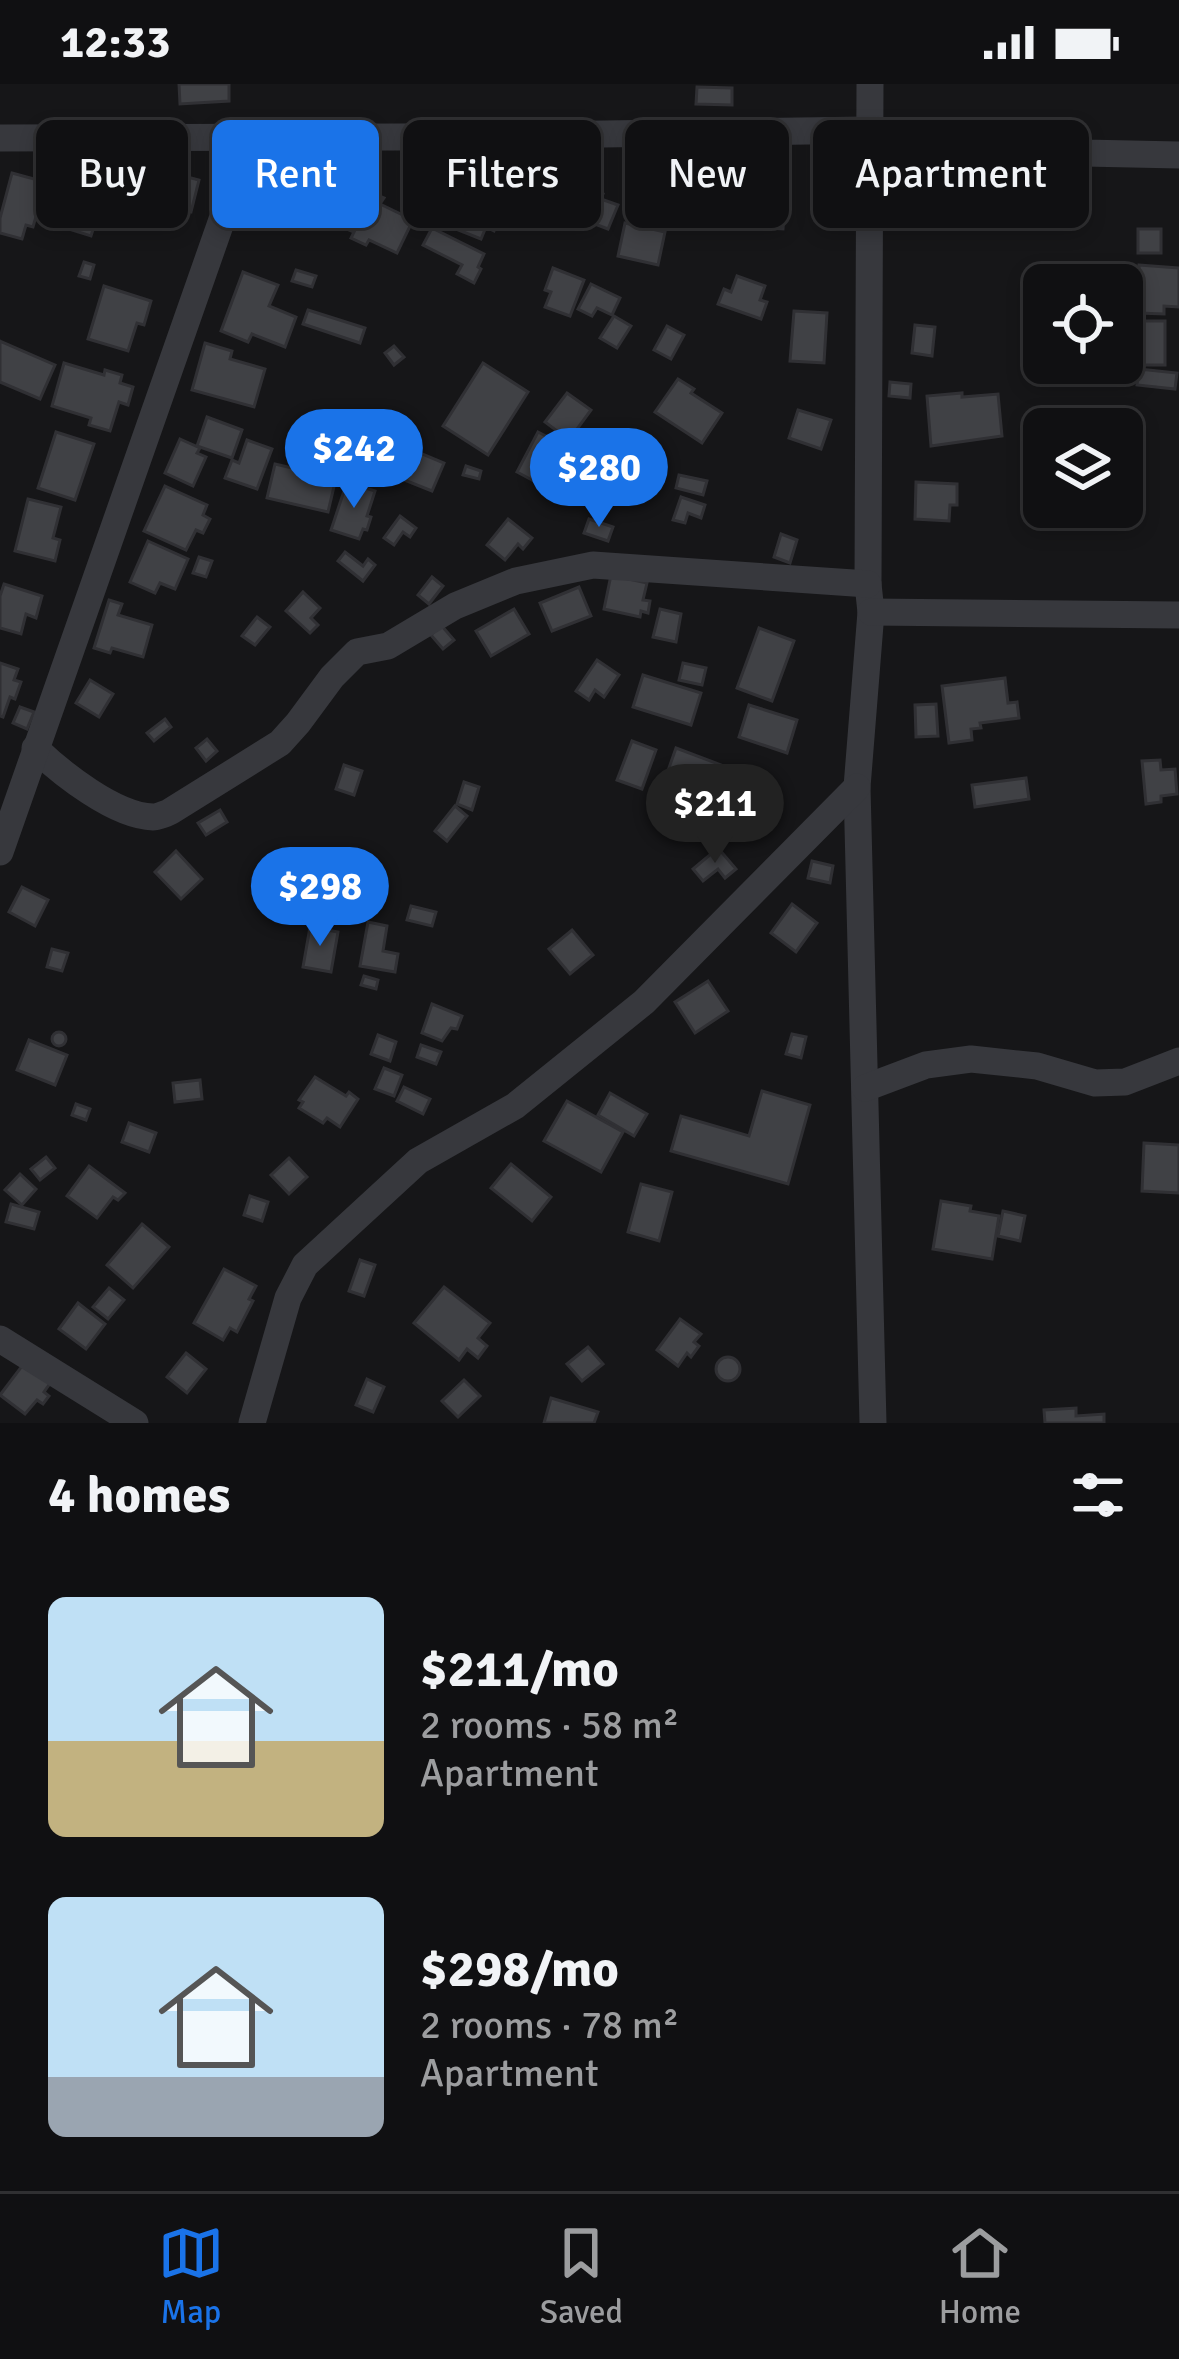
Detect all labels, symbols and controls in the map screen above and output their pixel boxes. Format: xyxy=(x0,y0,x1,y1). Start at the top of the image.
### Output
text: 12:33 xyxy=(60,15,170,70)
chip: Buy xyxy=(36,120,188,228)
chip: Rent xyxy=(212,120,379,228)
chip: Filters xyxy=(403,120,601,228)
chip: New xyxy=(625,120,789,228)
chip: Apartment xyxy=(813,120,1089,228)
map controls xyxy=(1023,264,1143,528)
button: locate xyxy=(1023,264,1143,384)
button: layers xyxy=(1023,408,1143,528)
pin: $242 xyxy=(283,409,425,511)
text: $242 xyxy=(312,424,396,472)
pin: $280 xyxy=(528,428,670,530)
text: $280 xyxy=(557,443,641,491)
pin: $211 xyxy=(644,764,786,866)
text: $211 xyxy=(673,779,757,827)
pin: $298 xyxy=(249,847,391,949)
text: $298 xyxy=(278,862,362,910)
icon: filters xyxy=(1065,1462,1131,1528)
text: 4 homes xyxy=(48,1464,230,1527)
text: $211/mo xyxy=(420,1638,619,1701)
icon: home xyxy=(144,1645,288,1789)
text: 2 rooms · 58 m² xyxy=(420,1701,679,1749)
text: Apartment xyxy=(420,1749,599,1797)
text: $298/mo xyxy=(420,1938,619,2001)
icon: home xyxy=(144,1945,288,2089)
text: 2 rooms · 78 m² xyxy=(420,2001,679,2049)
text: Apartment xyxy=(420,2049,599,2097)
tab: Map xyxy=(158,2220,224,2333)
tab: Saved xyxy=(540,2220,623,2333)
tab: Home xyxy=(939,2220,1021,2333)

